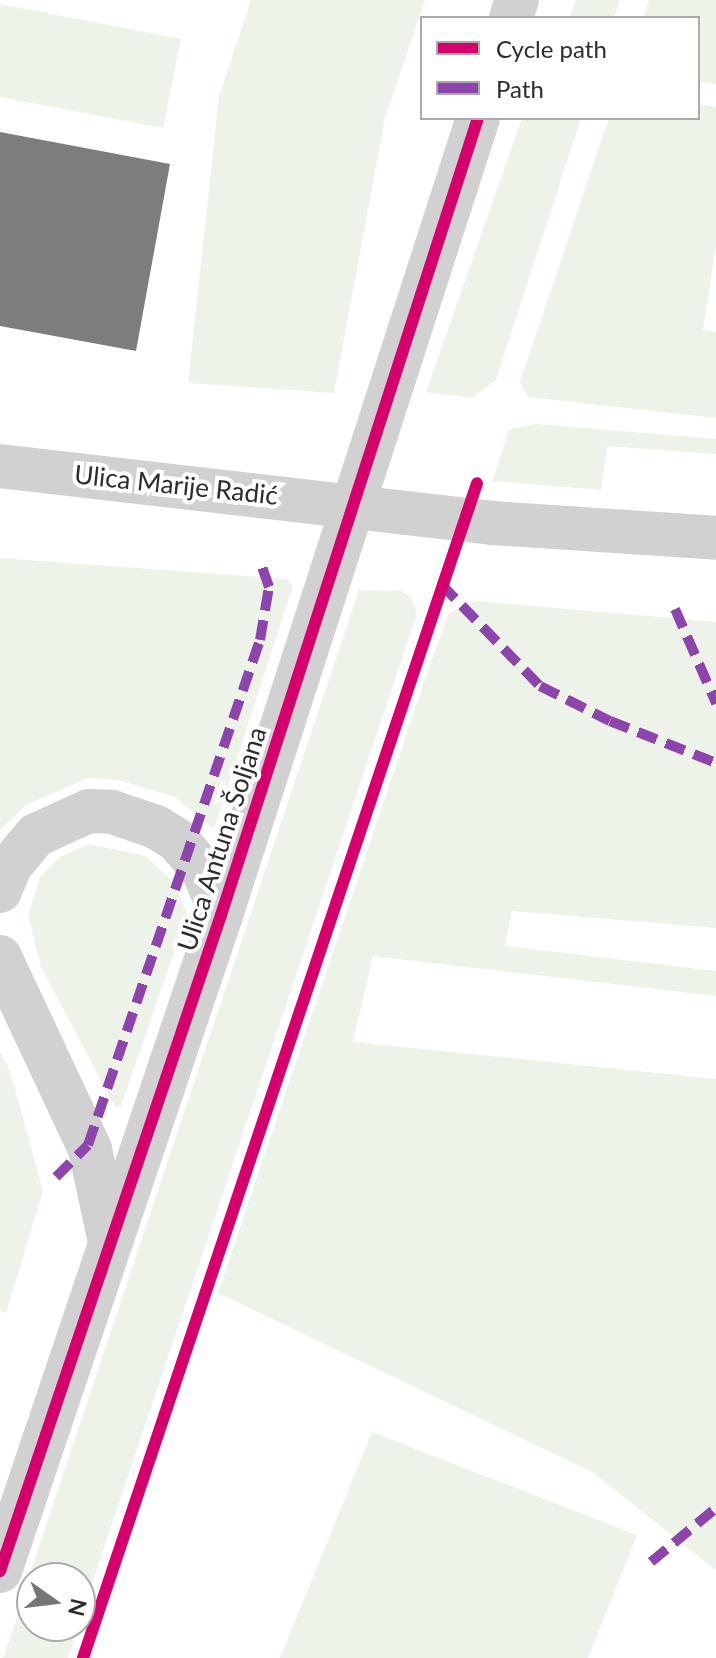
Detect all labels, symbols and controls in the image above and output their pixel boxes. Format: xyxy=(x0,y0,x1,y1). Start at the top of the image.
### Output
legend xyxy=(420,16,700,120)
text: Cycle path xyxy=(496,34,607,63)
text: Path xyxy=(496,74,544,103)
street label: Ulica Marije Radić xyxy=(73,459,279,511)
street label: Ulica Antuna Šoljana xyxy=(171,723,273,955)
north arrow xyxy=(16,1562,96,1642)
text: N xyxy=(63,1596,93,1619)

